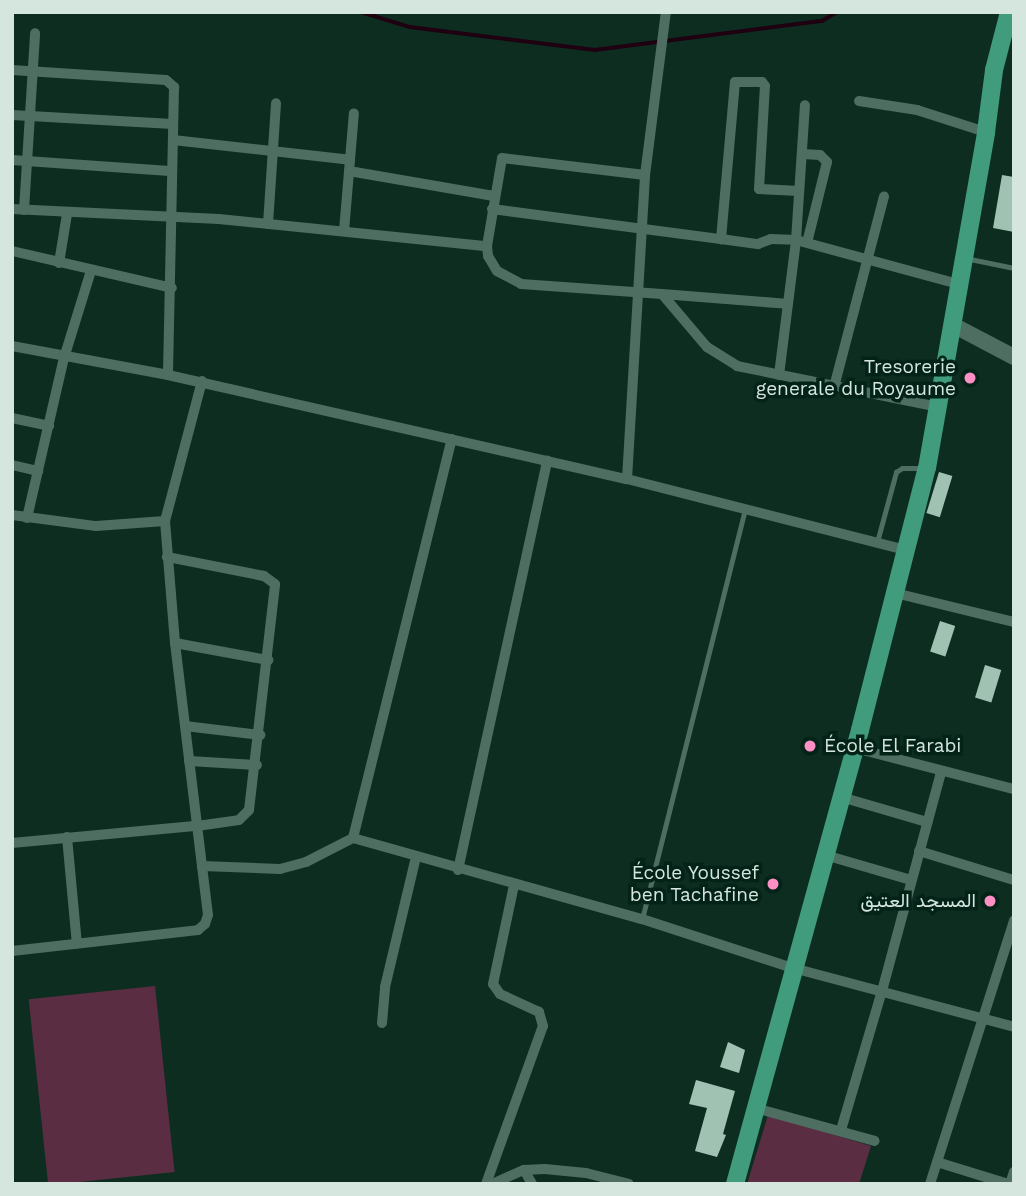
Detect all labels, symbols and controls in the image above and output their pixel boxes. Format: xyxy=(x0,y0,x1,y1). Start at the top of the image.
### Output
place label: Tresorerie generale du Royaume xyxy=(756,356,956,400)
marker: Tresorerie generale du Royaume xyxy=(962,370,978,386)
place label: École El Farabi xyxy=(824,735,962,757)
marker: École El Farabi xyxy=(802,738,818,754)
place label: École Youssef ben Tachafine xyxy=(629,862,759,906)
marker: École Youssef ben Tachafine xyxy=(765,876,781,892)
place label: المسجد العتيق xyxy=(861,890,976,912)
marker: المسجد العتيق xyxy=(982,893,998,909)

